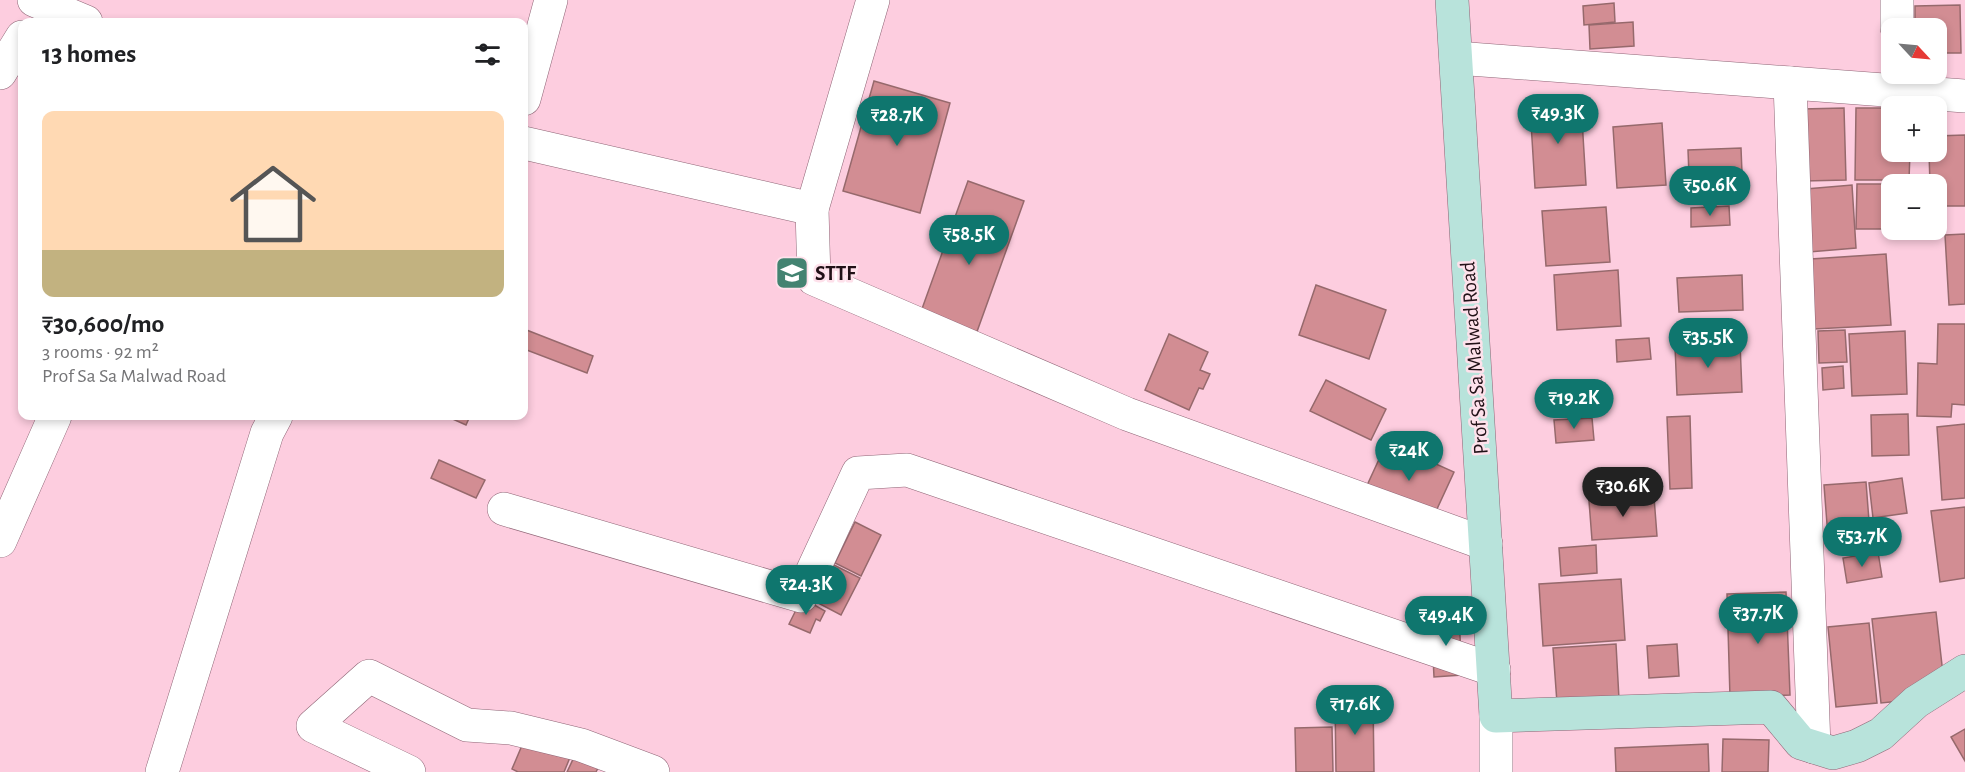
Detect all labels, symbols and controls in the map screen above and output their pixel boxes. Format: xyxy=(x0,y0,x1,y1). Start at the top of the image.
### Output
north arrow xyxy=(1881,18,1947,84)
map controls xyxy=(1881,18,1947,240)
icon: filters xyxy=(471,38,504,71)
text: 13 homes xyxy=(42,41,136,67)
pin: ₹49.3K xyxy=(1509,94,1607,145)
pin: ₹28.7K xyxy=(848,96,946,147)
button: + xyxy=(1881,96,1947,162)
text: ₹49.3K xyxy=(1532,103,1584,123)
text: ₹28.7K xyxy=(871,105,923,125)
icon: home xyxy=(219,150,327,258)
pin: ₹50.6K xyxy=(1661,166,1759,217)
button: − xyxy=(1881,174,1947,240)
text: ₹50.6K xyxy=(1683,175,1737,195)
pin: ₹58.5K xyxy=(920,215,1018,266)
text: ₹58.5K xyxy=(943,224,995,244)
school or university icon: STTF xyxy=(774,255,810,291)
street label: Prof Sa Sa Malwad Road xyxy=(1457,261,1492,455)
place label: STTF xyxy=(815,263,856,284)
text: ₹30,600/mo xyxy=(42,311,164,337)
pin: ₹35.5K xyxy=(1659,318,1757,369)
text: ₹35.5K xyxy=(1683,327,1733,347)
text: 3 rooms · 92 m² xyxy=(42,342,159,362)
text: Prof Sa Sa Malwad Road xyxy=(42,366,226,386)
pin: ₹19.2K xyxy=(1525,379,1623,430)
text: ₹19.2K xyxy=(1549,388,1599,408)
pin: ₹24K xyxy=(1373,431,1445,482)
text: ₹24K xyxy=(1389,440,1429,460)
pin: ₹30.6K xyxy=(1574,467,1672,518)
text: ₹30.6K xyxy=(1596,476,1650,496)
pin: ₹53.7K xyxy=(1813,517,1911,568)
text: ₹53.7K xyxy=(1837,526,1887,546)
pin: ₹24.3K xyxy=(757,565,855,616)
text: ₹24.3K xyxy=(780,574,832,594)
pin: ₹37.7K xyxy=(1709,594,1807,645)
pin: ₹49.4K xyxy=(1397,596,1495,647)
text: ₹37.7K xyxy=(1733,603,1783,623)
text: ₹49.4K xyxy=(1419,605,1473,625)
pin: ₹17.6K xyxy=(1306,685,1404,736)
text: ₹17.6K xyxy=(1330,694,1380,714)

